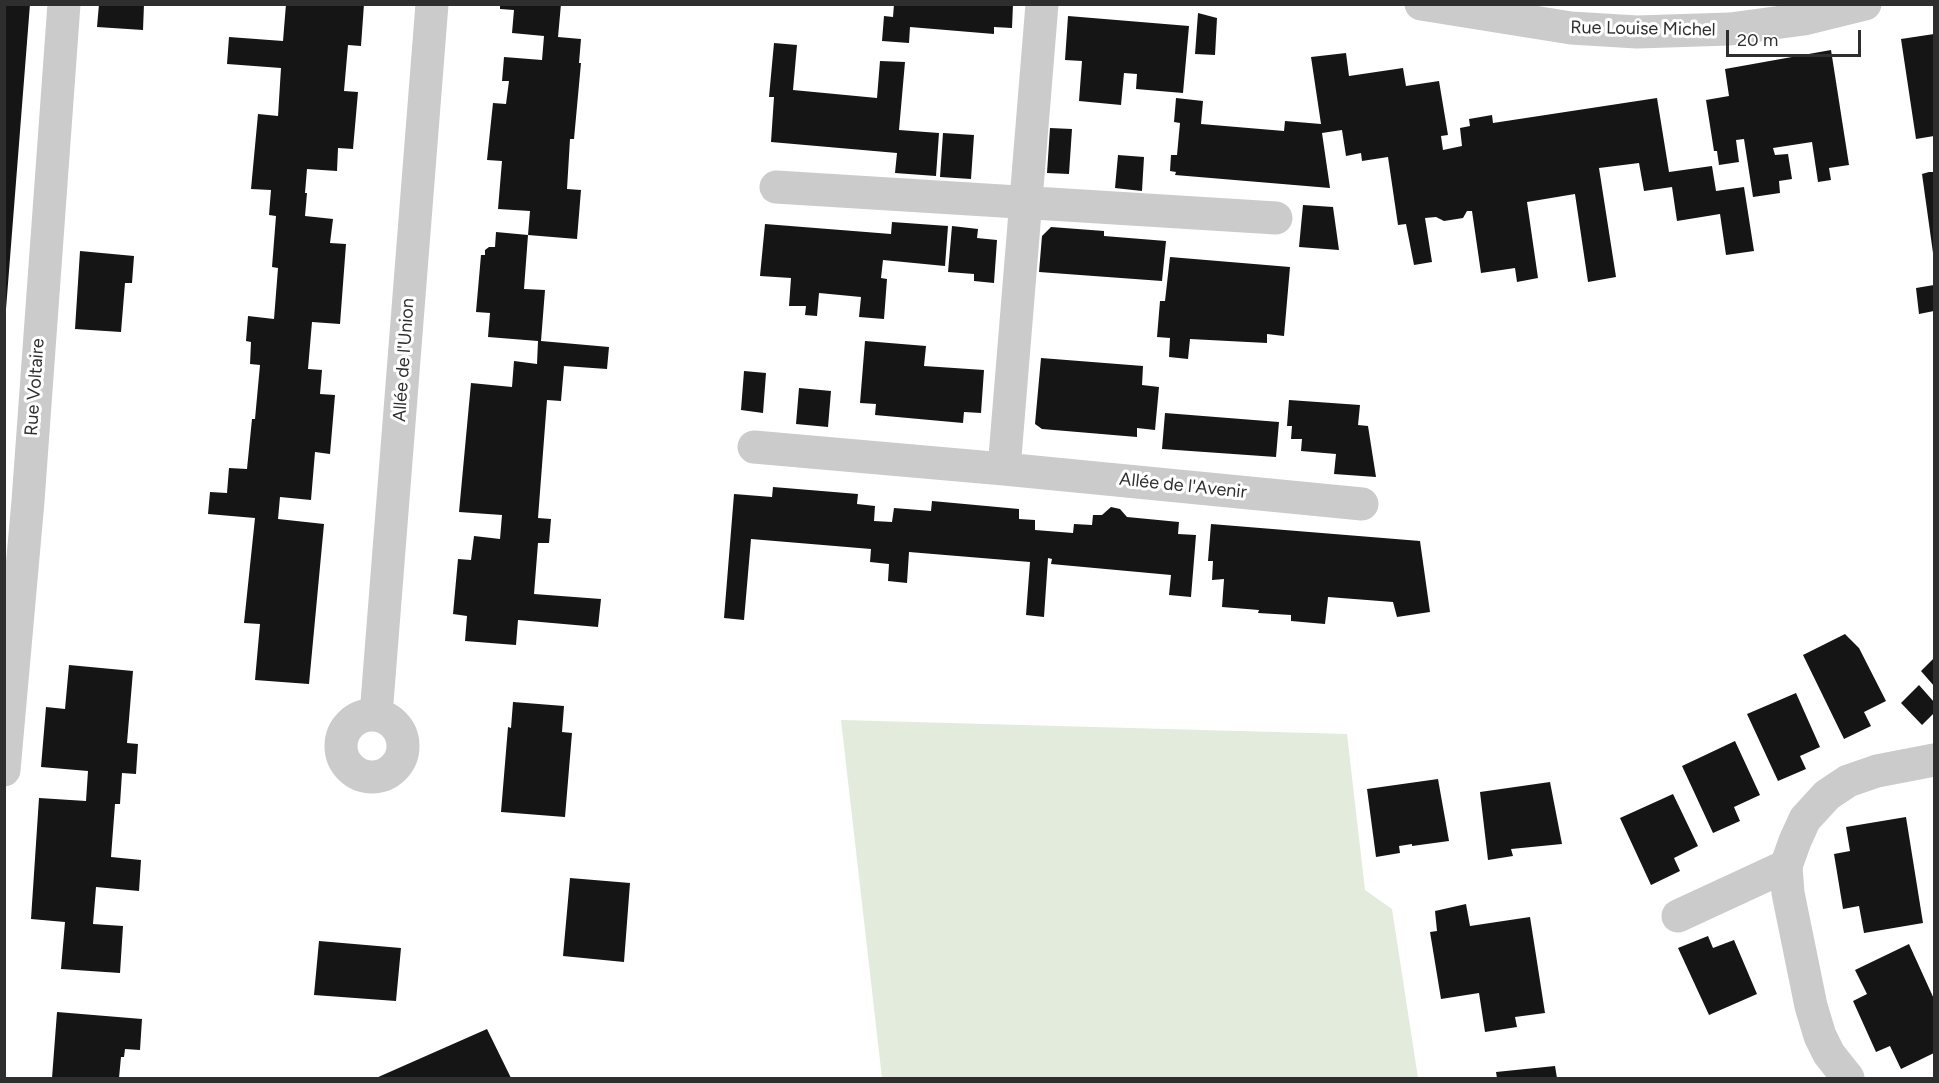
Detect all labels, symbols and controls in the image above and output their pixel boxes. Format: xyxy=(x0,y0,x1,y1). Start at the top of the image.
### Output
street label: Rue Louise Michel xyxy=(1570,17,1716,41)
scale bar xyxy=(1729,18,1864,56)
text: 20 m xyxy=(1737,29,1778,51)
street label: Allée de l'Union xyxy=(389,297,419,423)
street label: Rue Voltaire xyxy=(21,337,49,437)
street label: Allée de l'Avenir xyxy=(1118,469,1248,503)

